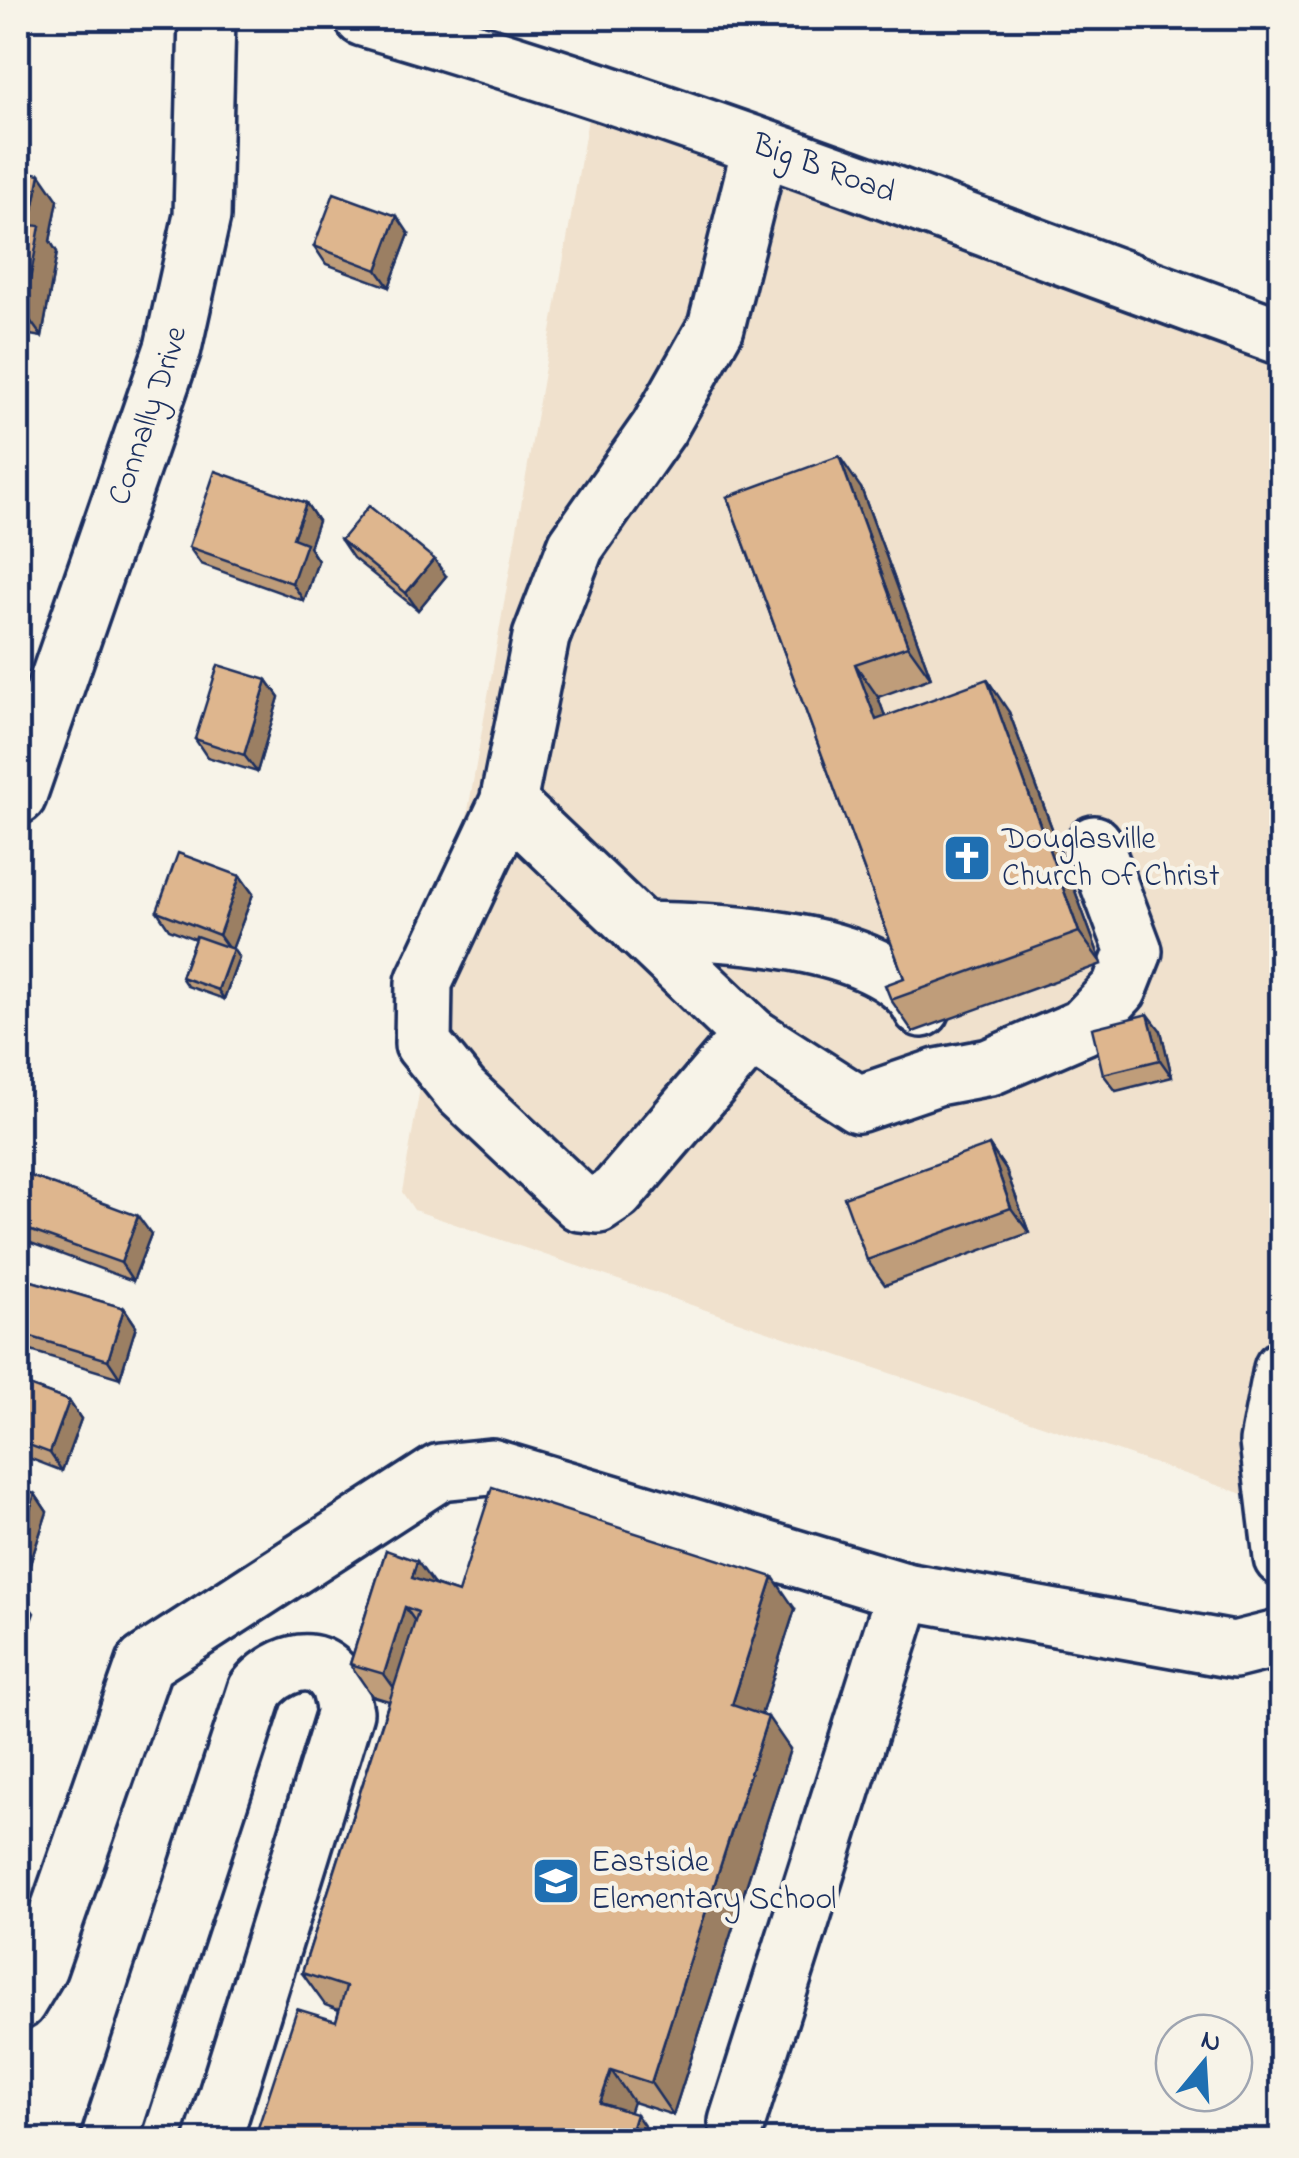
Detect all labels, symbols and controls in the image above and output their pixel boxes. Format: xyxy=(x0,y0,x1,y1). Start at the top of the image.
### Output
street label: Big B Road xyxy=(745,122,902,217)
street label: Connally Drive xyxy=(97,322,201,512)
place label: Douglasville Church Of Christ xyxy=(1001,817,1220,901)
church icon: Douglasville Church Of Christ xyxy=(941,832,993,884)
place label: Eastside Elementary School xyxy=(591,1840,836,1924)
school or university icon: Eastside Elementary School xyxy=(530,1855,582,1907)
north arrow xyxy=(1154,2013,1254,2113)
text: N xyxy=(1195,2020,1226,2065)

